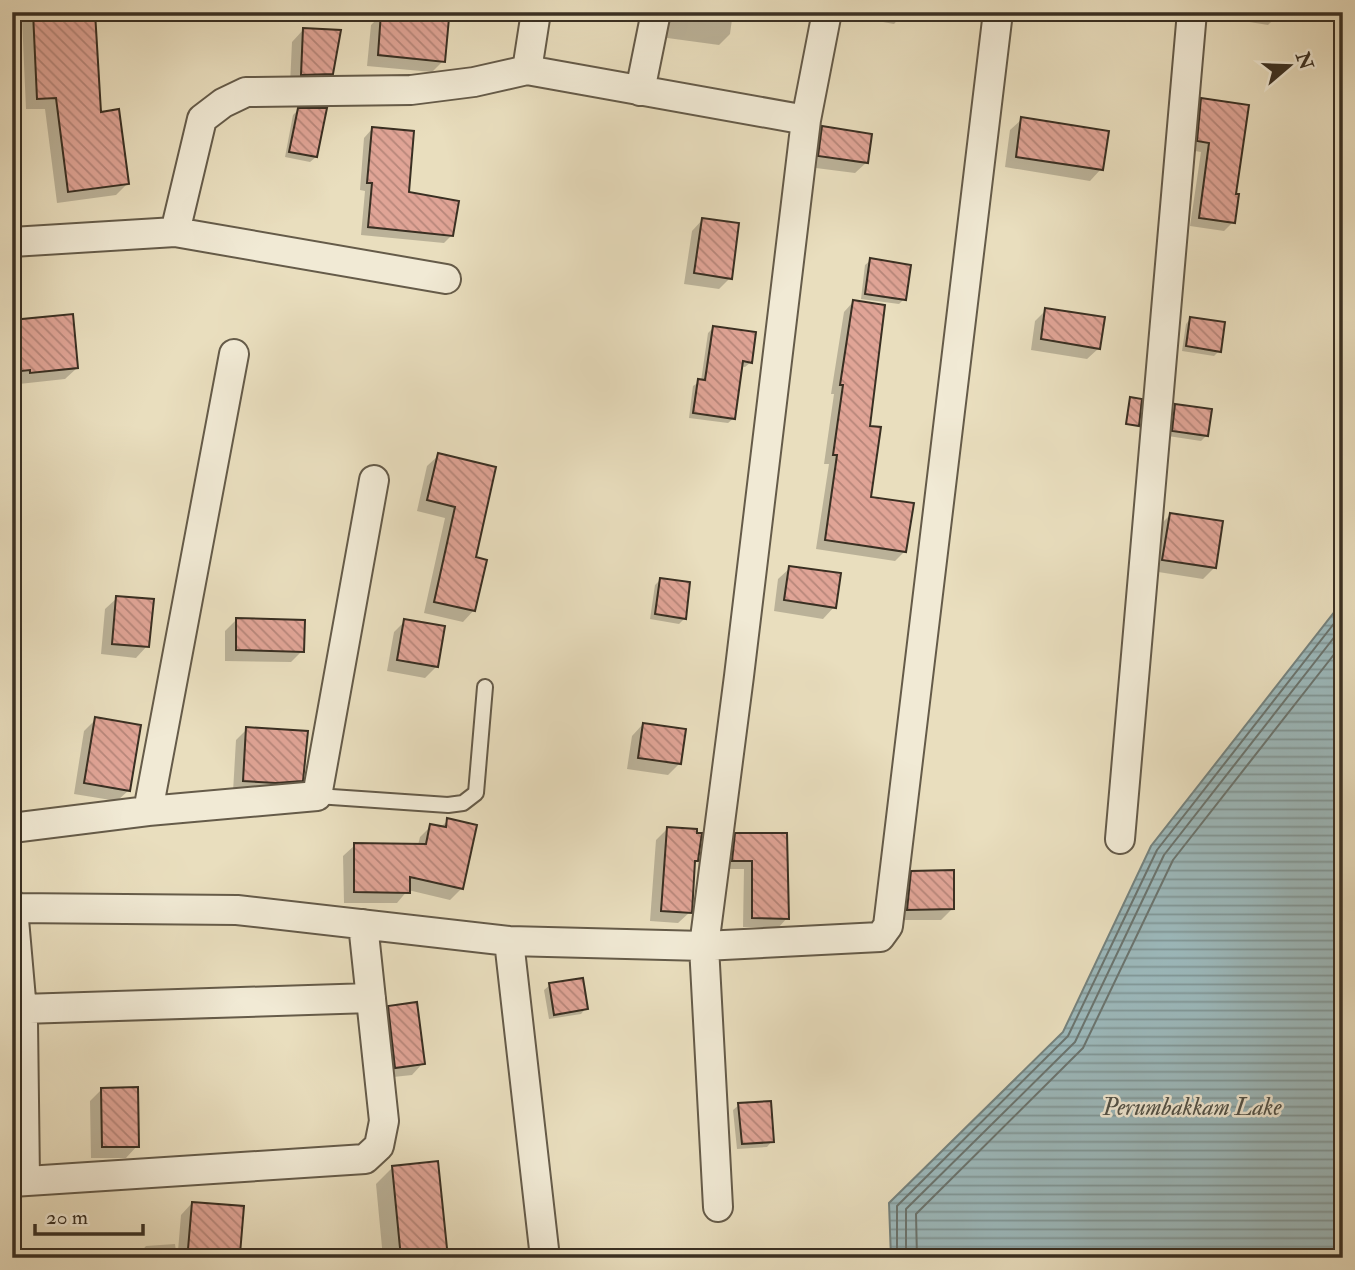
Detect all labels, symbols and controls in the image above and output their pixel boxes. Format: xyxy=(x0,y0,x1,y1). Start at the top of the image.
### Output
north arrow xyxy=(1254,32,1324,102)
text: N xyxy=(1290,48,1319,74)
water label: Perumbakkam Lake xyxy=(1102,1092,1282,1123)
scale bar xyxy=(35,1193,144,1237)
text: 20 m xyxy=(46,1204,88,1231)

